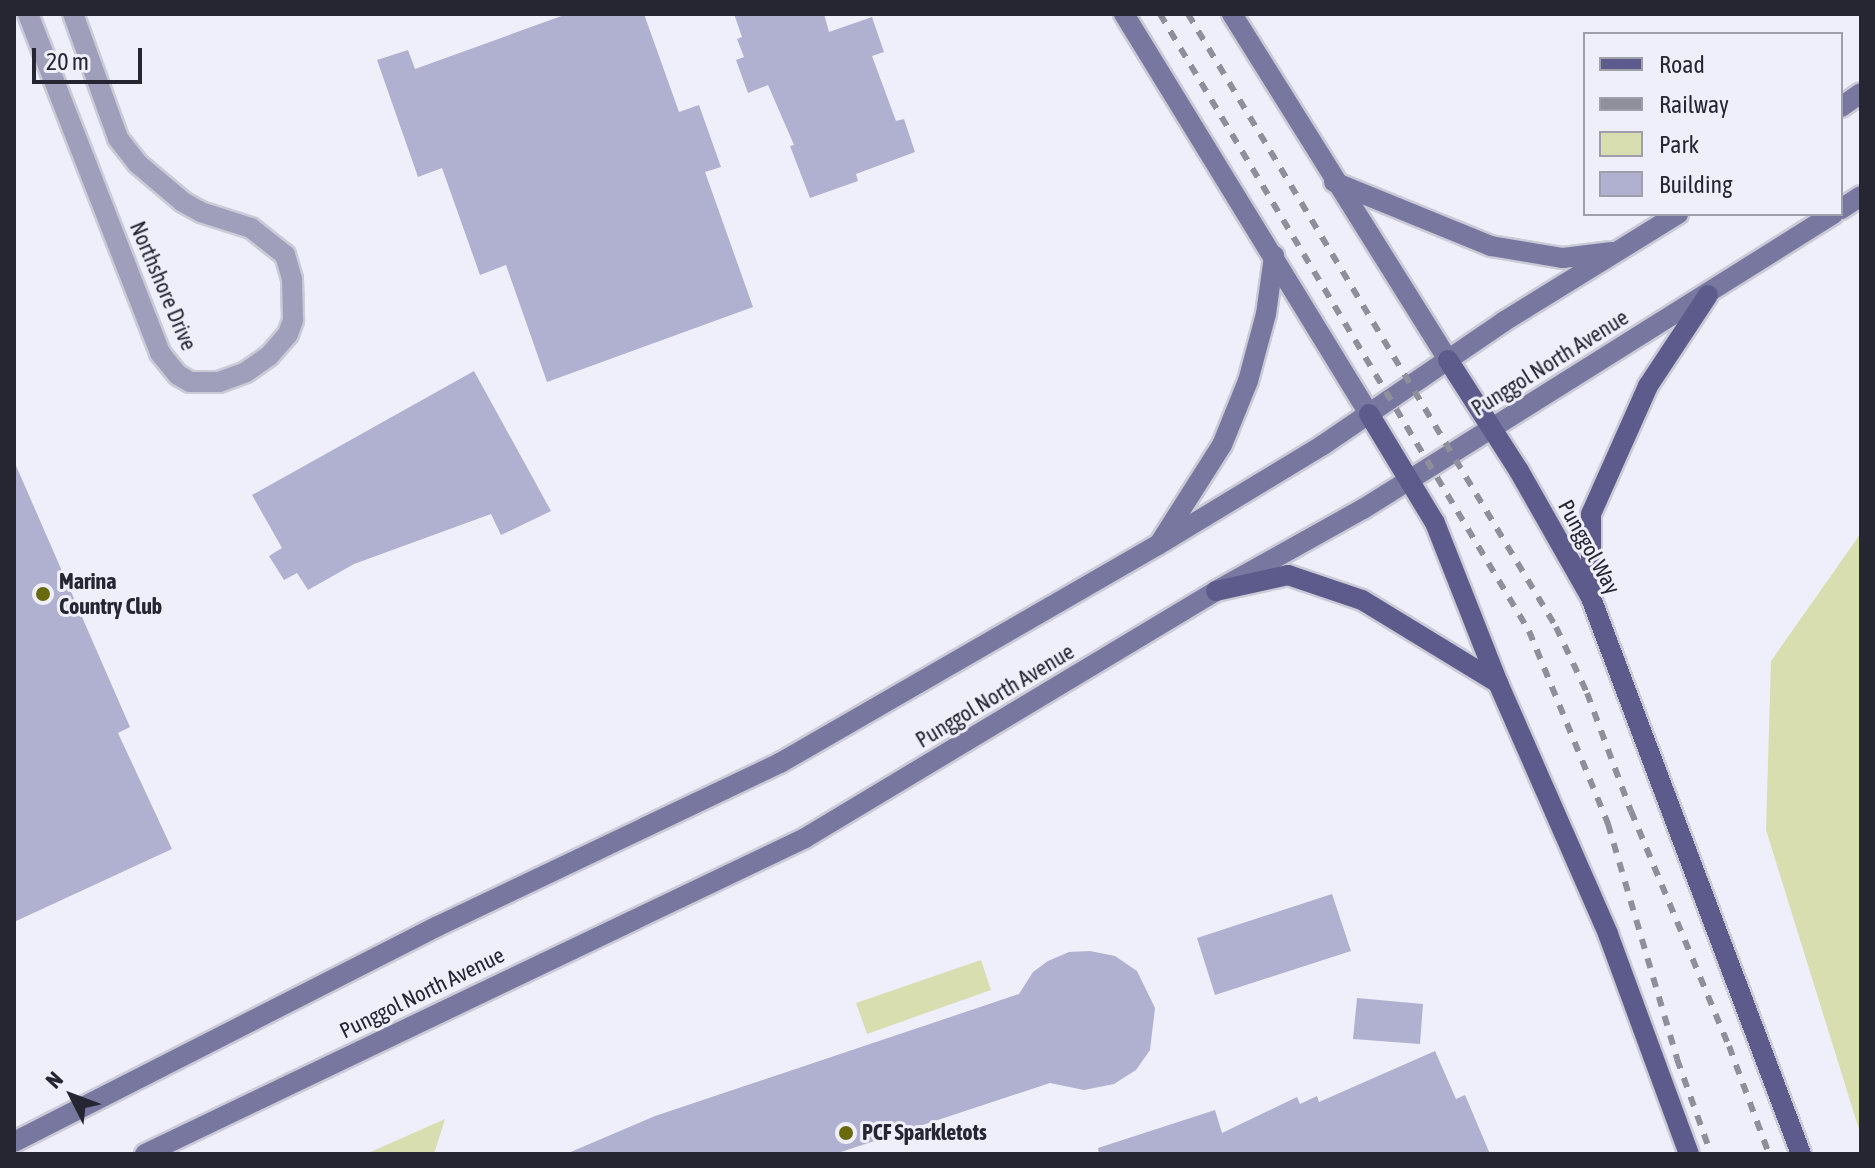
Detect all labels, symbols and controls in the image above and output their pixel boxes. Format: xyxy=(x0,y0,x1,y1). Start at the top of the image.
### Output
scale bar xyxy=(36,32,146,82)
legend xyxy=(1583,32,1843,216)
text: 20 m xyxy=(46,48,89,75)
text: Road xyxy=(1659,51,1705,78)
text: Railway xyxy=(1659,91,1729,118)
text: Park xyxy=(1659,131,1699,158)
text: Building xyxy=(1659,171,1732,198)
street label: Northshore Drive xyxy=(124,218,202,354)
street label: Punggol North Avenue xyxy=(1467,304,1633,422)
street label: Punggol Way xyxy=(1552,495,1626,599)
place label: Marina Country Club xyxy=(59,568,162,620)
marker: Marina Country Club xyxy=(34,585,52,603)
street label: Punggol North Avenue xyxy=(911,638,1079,754)
street label: Punggol North Avenue xyxy=(335,942,509,1044)
north arrow xyxy=(32,1056,112,1136)
text: N xyxy=(40,1066,68,1093)
place label: PCF Sparkletots xyxy=(862,1120,987,1146)
marker: PCF Sparkletots xyxy=(837,1124,855,1142)

